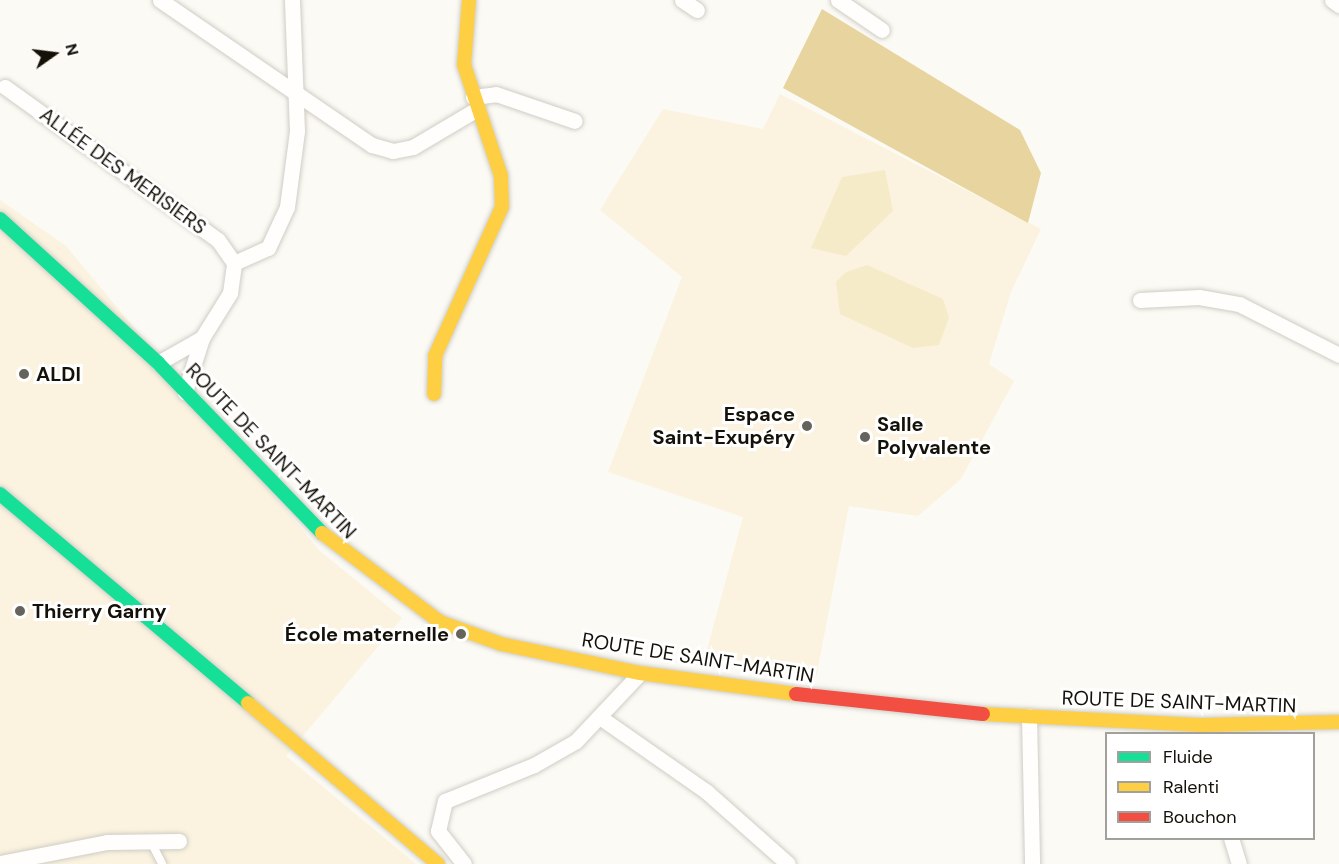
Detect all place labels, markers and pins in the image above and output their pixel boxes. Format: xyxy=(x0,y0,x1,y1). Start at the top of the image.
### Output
place label: ALDI xyxy=(36,362,81,386)
marker: ALDI xyxy=(17,367,31,381)
place label: Espace Saint-Exupéry xyxy=(652,402,795,449)
place label: Salle Polyvalente xyxy=(877,413,991,460)
marker: Espace Saint-Exupéry xyxy=(800,419,814,433)
marker: Salle Polyvalente xyxy=(858,430,872,444)
place label: Thierry Garny xyxy=(32,599,166,623)
marker: Thierry Garny xyxy=(13,604,27,618)
place label: École maternelle xyxy=(285,622,449,646)
marker: École maternelle xyxy=(454,627,468,641)

